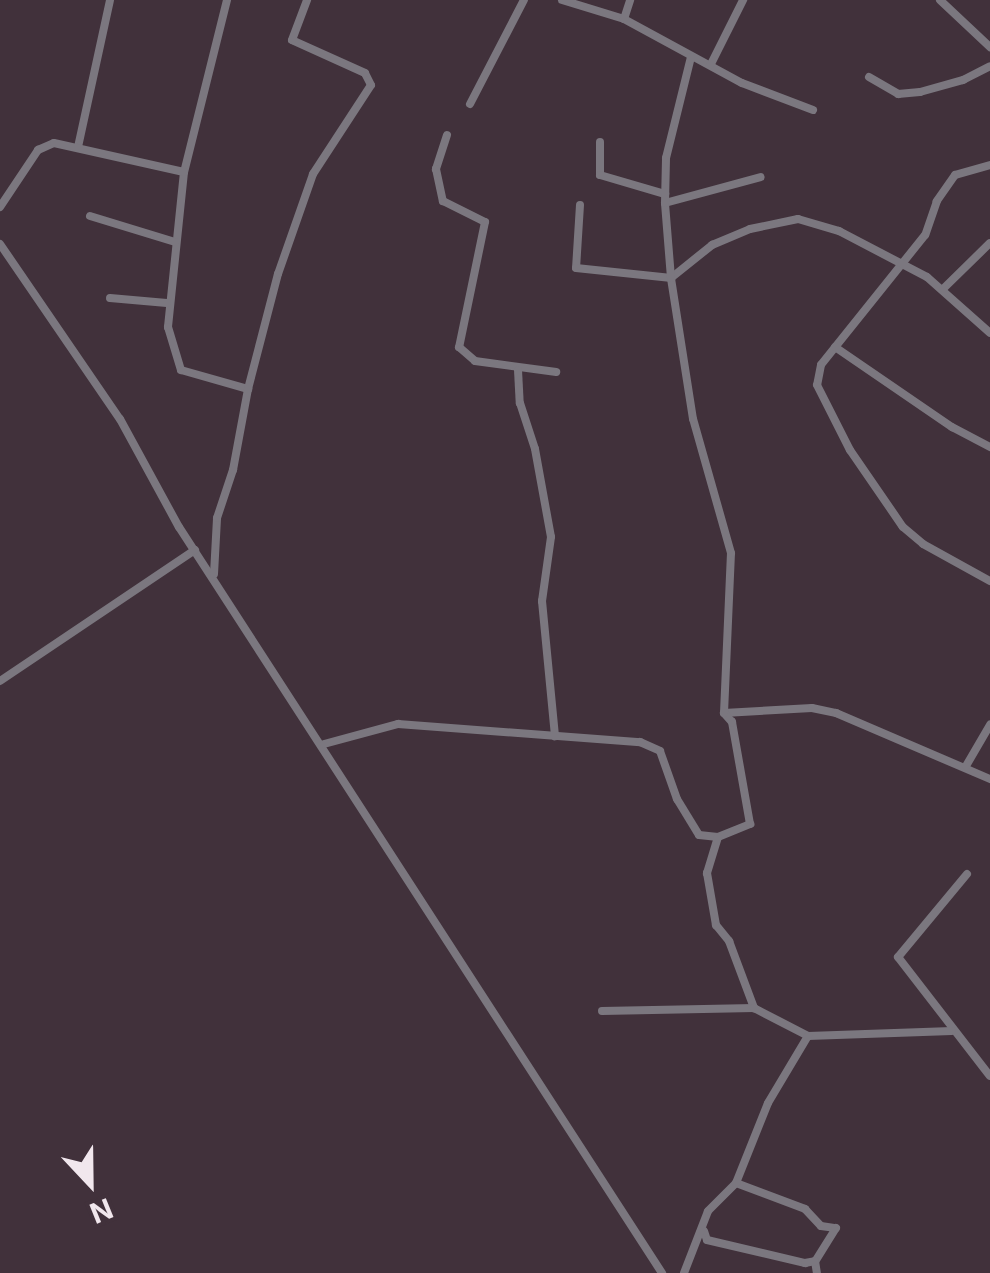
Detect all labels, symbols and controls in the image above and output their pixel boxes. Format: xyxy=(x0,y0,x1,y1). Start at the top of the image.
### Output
north arrow xyxy=(40,1133,140,1233)
text: N xyxy=(85,1191,118,1231)

